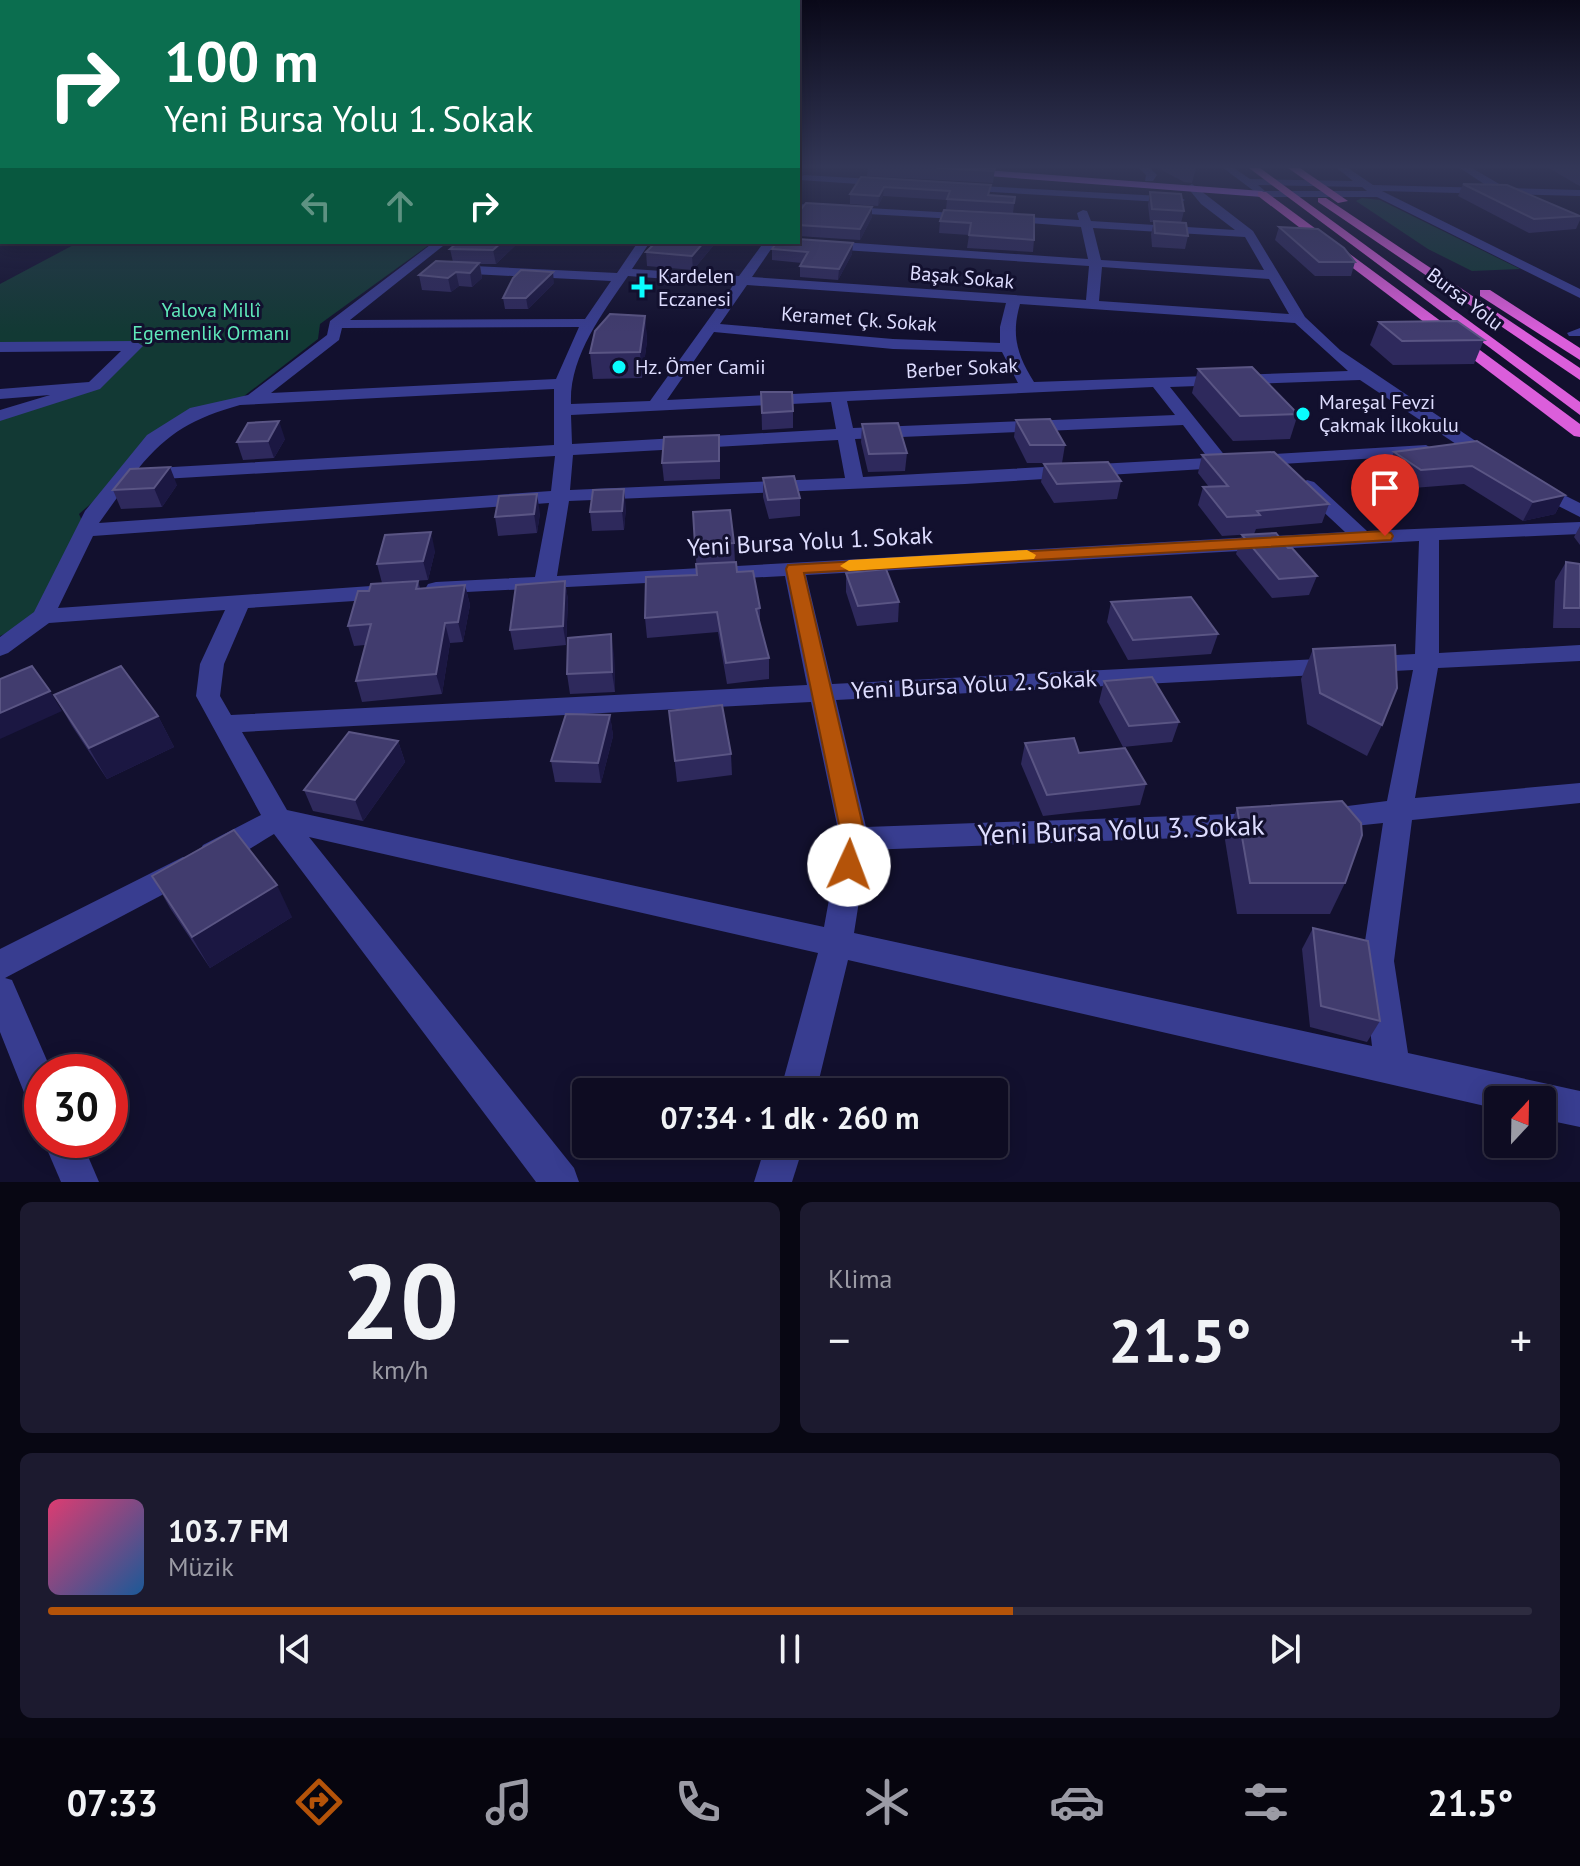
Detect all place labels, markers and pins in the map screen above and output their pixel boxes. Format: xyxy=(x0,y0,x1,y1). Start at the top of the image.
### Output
place label: Kardelen Eczanesi xyxy=(658,263,734,312)
marker: Kardelen Eczanesi xyxy=(633,278,651,296)
place label: Hz. Ömer Camii xyxy=(635,354,766,380)
marker: Hz. Ömer Camii xyxy=(610,358,628,376)
place label: Mareşal Fevzi Çakmak İlkokulu xyxy=(1319,389,1459,438)
marker: Mareşal Fevzi Çakmak İlkokulu xyxy=(1294,405,1312,423)
pin xyxy=(1351,454,1419,536)

